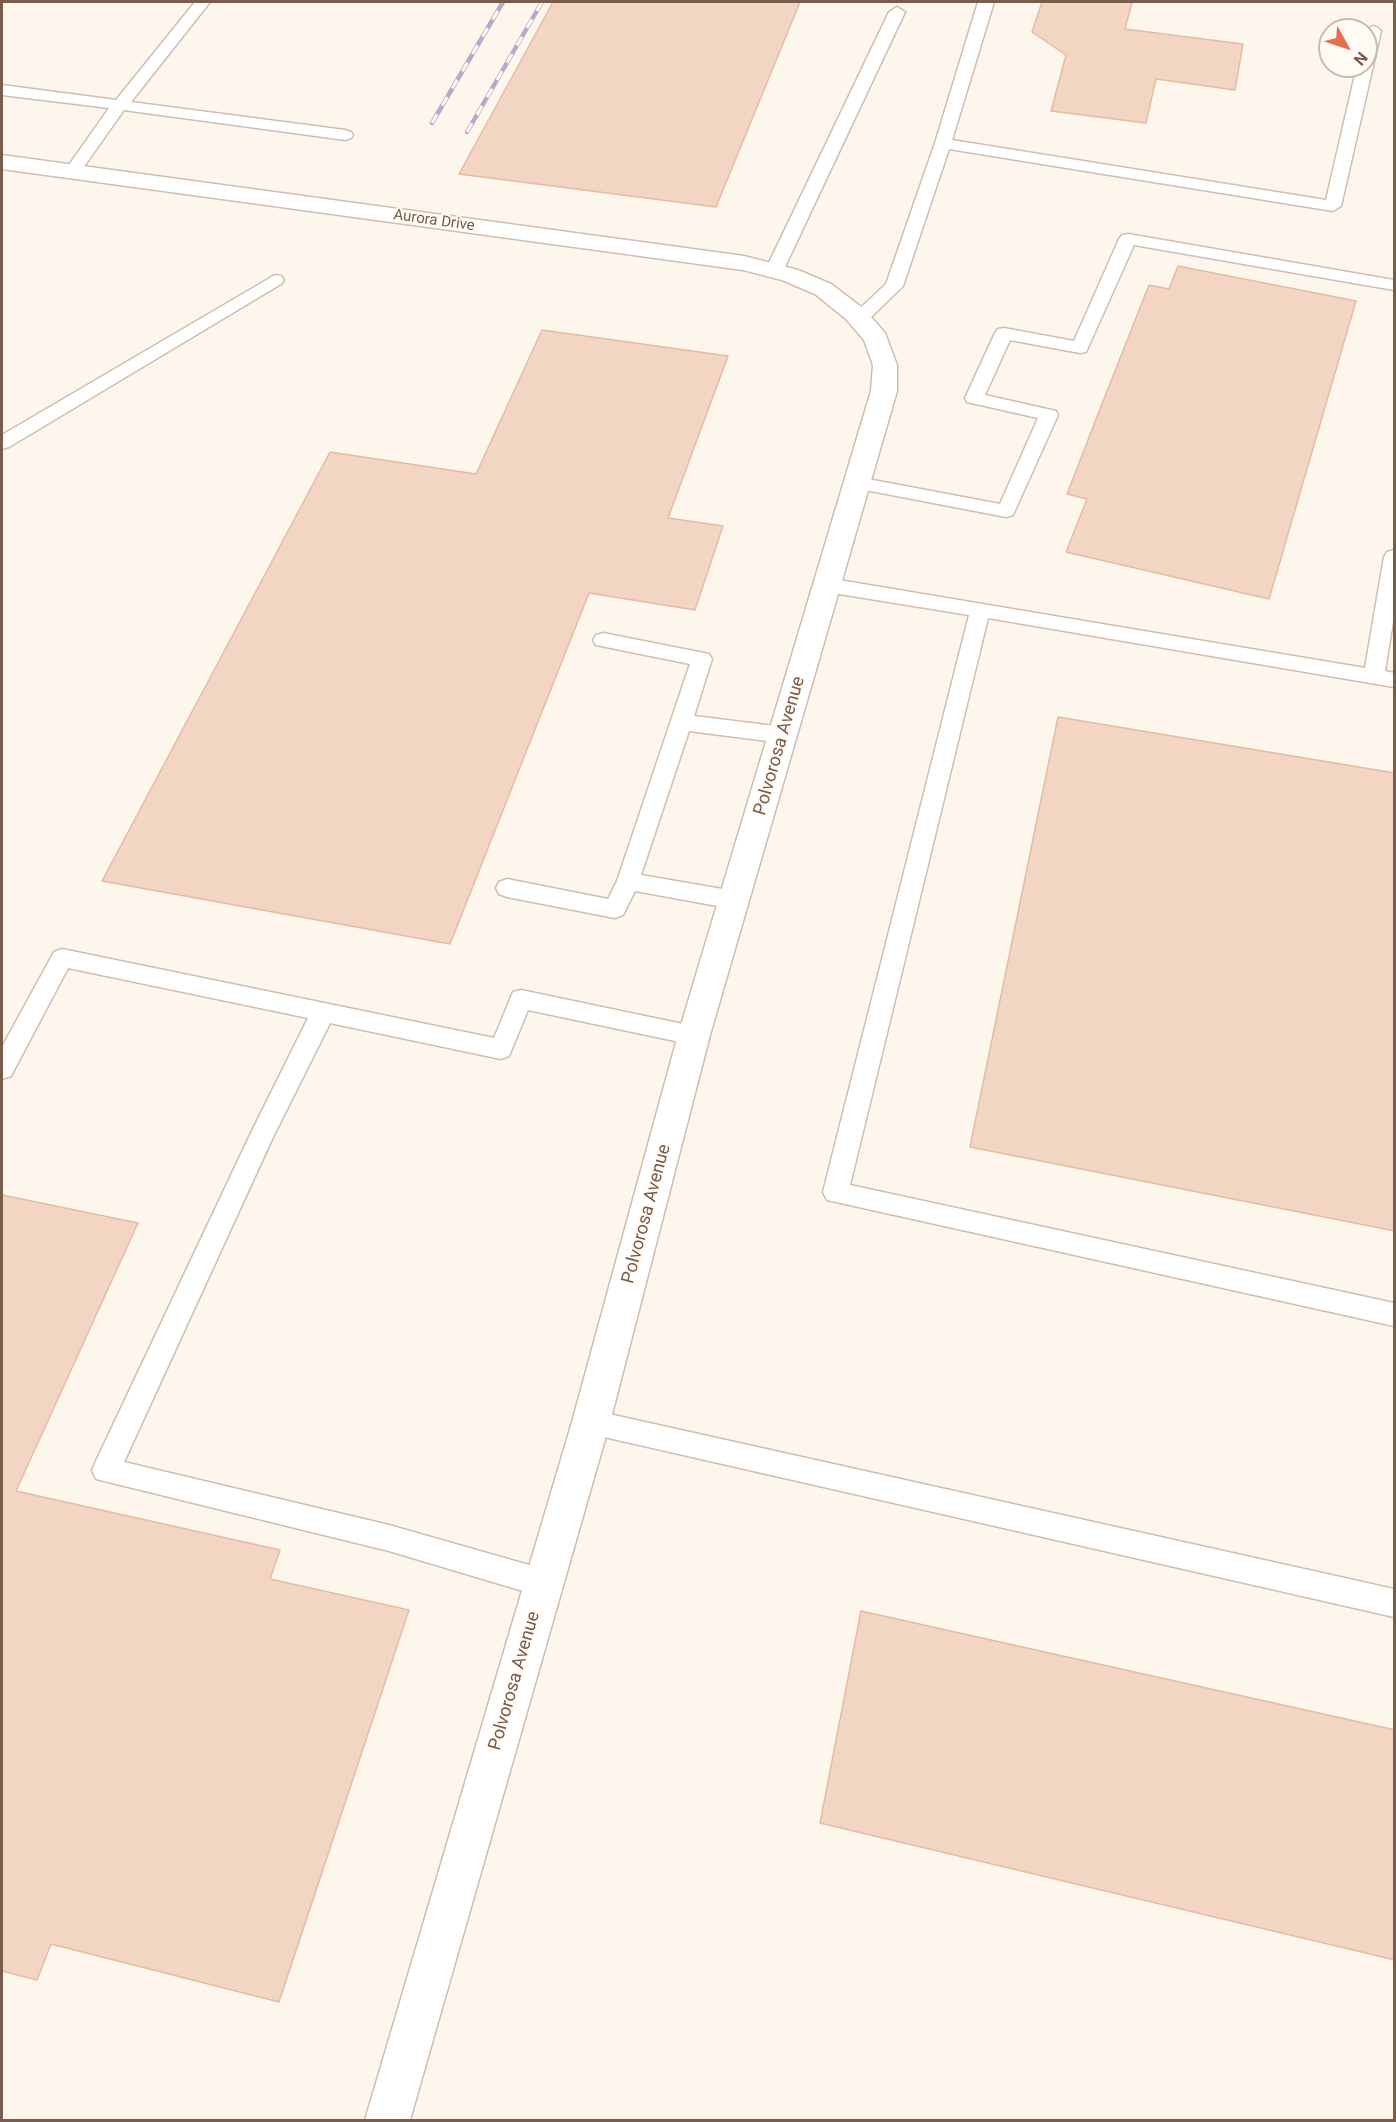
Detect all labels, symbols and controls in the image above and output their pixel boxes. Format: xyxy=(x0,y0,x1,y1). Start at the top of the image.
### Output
north arrow xyxy=(1318,18,1378,78)
text: N xyxy=(1350,48,1372,69)
street label: Aurora Drive xyxy=(392,206,476,236)
street label: Polvorosa Avenue xyxy=(750,674,810,818)
street label: Polvorosa Avenue xyxy=(618,1142,676,1286)
street label: Polvorosa Avenue xyxy=(485,1609,545,1753)

